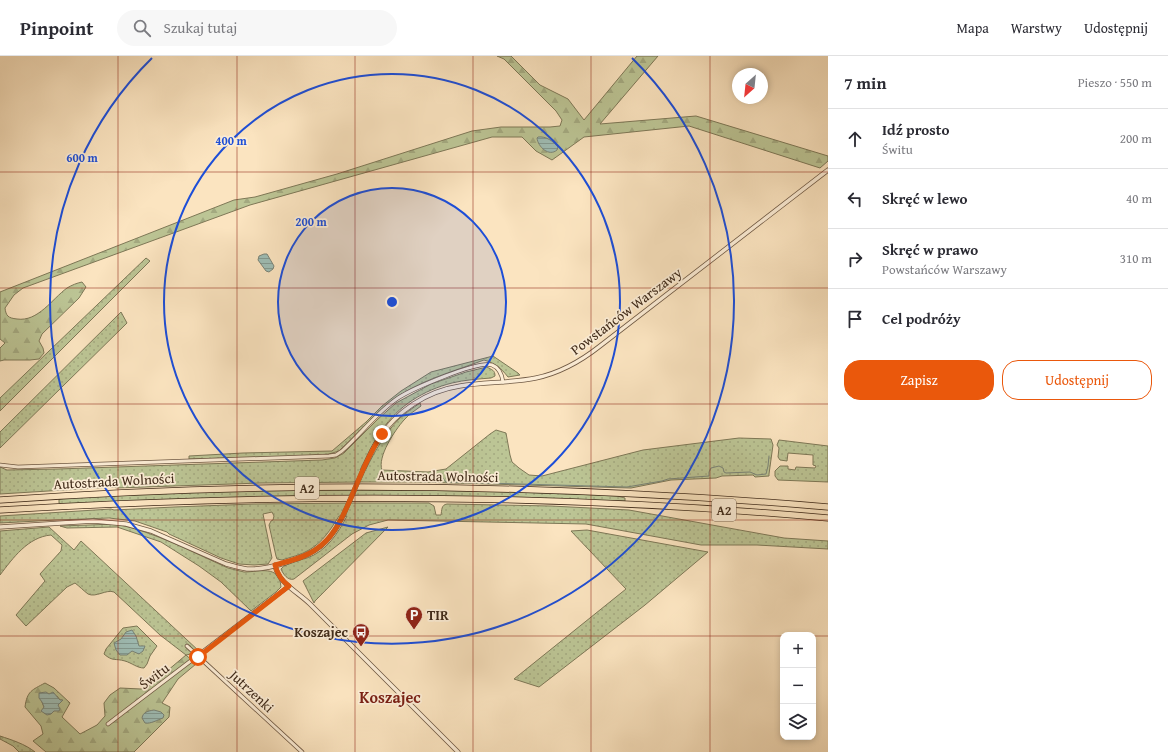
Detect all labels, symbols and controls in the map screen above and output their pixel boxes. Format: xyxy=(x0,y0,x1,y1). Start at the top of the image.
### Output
search box xyxy=(117,10,397,46)
text: Pinpoint xyxy=(20,14,93,42)
icon: search xyxy=(131,17,153,39)
text: Szukaj tutaj xyxy=(163,17,237,38)
text: Mapa xyxy=(957,18,989,38)
text: Warstwy xyxy=(1011,18,1062,38)
text: Udostępnij xyxy=(1084,18,1148,38)
north arrow xyxy=(732,68,768,104)
text: 7 min xyxy=(844,70,886,95)
text: Pieszo · 550 m xyxy=(1078,73,1152,92)
text: Idź prosto xyxy=(882,119,949,140)
icon: ahead xyxy=(844,128,866,150)
text: 200 m xyxy=(1120,129,1152,148)
text: 400 m xyxy=(215,132,248,149)
text: Świtu xyxy=(882,140,913,159)
text: 600 m xyxy=(66,149,99,166)
icon: left xyxy=(844,188,866,210)
text: Skręć w lewo xyxy=(882,188,968,209)
text: 40 m xyxy=(1126,189,1152,208)
text: 200 m xyxy=(295,213,328,230)
text: Skręć w prawo xyxy=(882,239,978,260)
icon: right xyxy=(844,248,866,270)
text: 310 m xyxy=(1120,249,1152,268)
text: Powstańców Warszawy xyxy=(882,260,1007,279)
street label: Powstańców Warszawy xyxy=(566,263,686,359)
centre of rings xyxy=(385,295,399,309)
icon: arrive xyxy=(844,308,866,330)
text: Cel podróży xyxy=(882,308,961,329)
button: Zapisz xyxy=(844,360,994,400)
button: Udostępnij xyxy=(1002,360,1152,400)
route end xyxy=(373,425,391,443)
street label: Autostrada Wolności xyxy=(377,465,499,487)
street label: Autostrada Wolności xyxy=(53,468,175,494)
road number: A2 xyxy=(295,477,319,499)
road number: A2 xyxy=(712,499,736,521)
parking icon: TIR xyxy=(404,605,424,630)
place label: TIR xyxy=(427,605,449,625)
place label: Koszajec xyxy=(294,622,349,642)
bus stop icon: Koszajec xyxy=(351,622,371,647)
map controls xyxy=(780,632,816,740)
button: + xyxy=(780,632,816,668)
route start xyxy=(189,648,207,666)
street label: Świtu xyxy=(135,658,174,694)
street label: Jutrzenki xyxy=(224,664,279,717)
button: − xyxy=(780,668,816,704)
district label: Koszajec xyxy=(359,685,421,709)
button: layers xyxy=(780,704,816,740)

